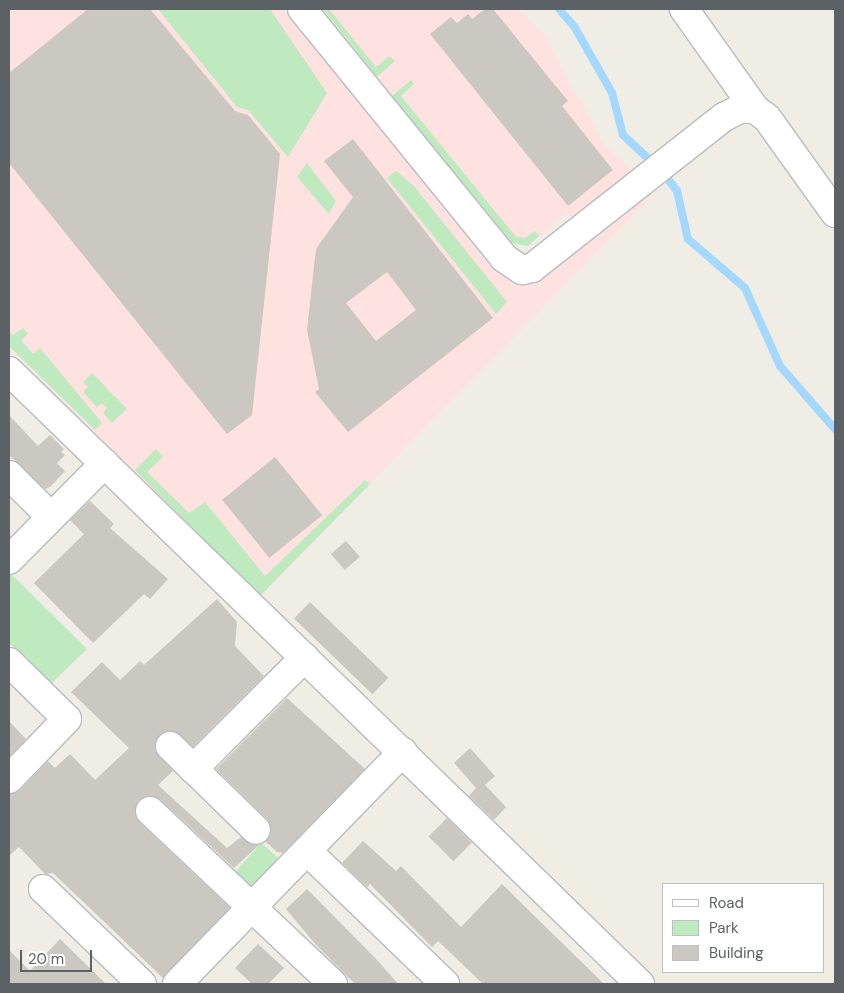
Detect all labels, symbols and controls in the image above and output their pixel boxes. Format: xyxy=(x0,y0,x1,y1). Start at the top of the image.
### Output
legend xyxy=(662,883,824,973)
text: Road xyxy=(709,893,744,913)
text: Park xyxy=(709,918,739,938)
scale bar xyxy=(22,940,95,972)
text: Building xyxy=(709,943,764,963)
text: 20 m xyxy=(28,949,64,969)

